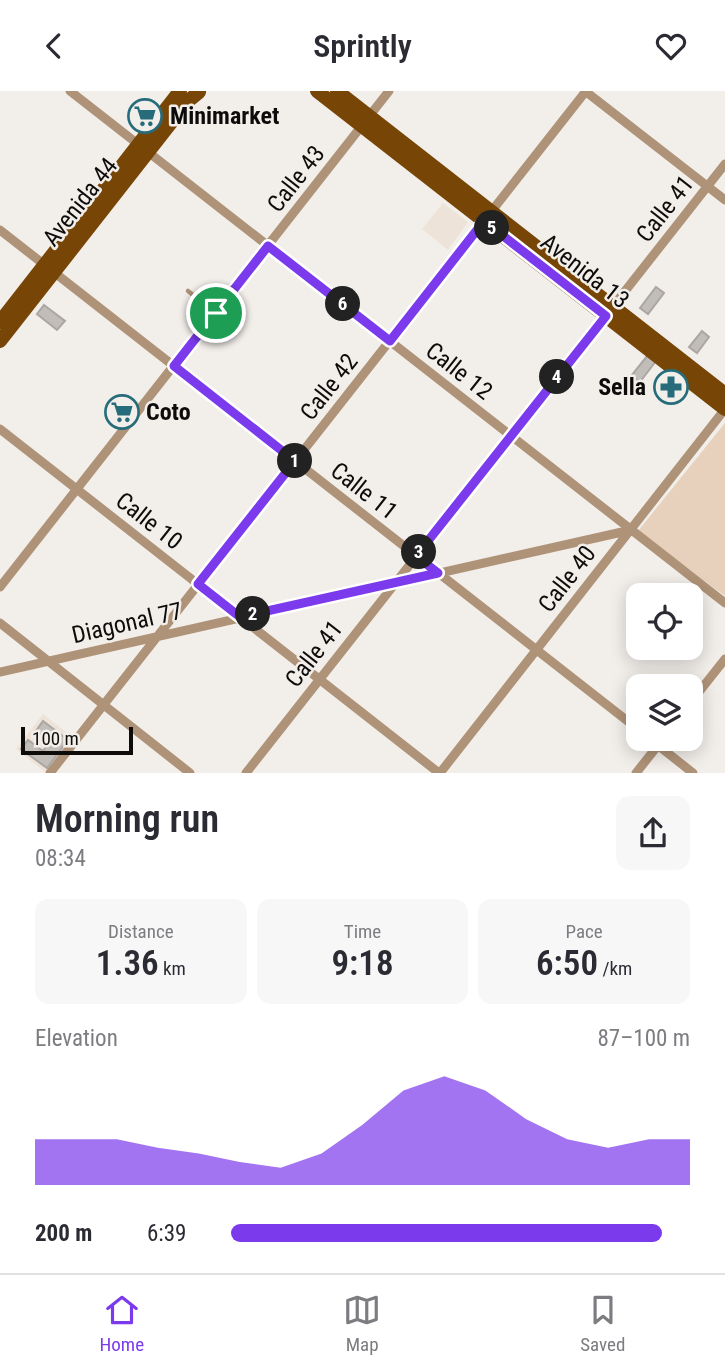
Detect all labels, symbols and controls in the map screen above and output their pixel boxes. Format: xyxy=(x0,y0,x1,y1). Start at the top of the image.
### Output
icon: back xyxy=(35,27,73,65)
text: Sprintly xyxy=(313,27,412,65)
icon: heart xyxy=(652,27,690,65)
supermarket icon: Minimarket xyxy=(126,97,164,135)
place label: Minimarket xyxy=(170,102,279,130)
street label: Calle 43 xyxy=(261,140,331,218)
street label: Avenida 44 xyxy=(37,152,123,252)
street label: Calle 41 xyxy=(630,170,700,248)
pin: 5 xyxy=(475,211,510,245)
text: 5 xyxy=(487,216,496,239)
street label: Avenida 13 xyxy=(535,228,635,314)
pin xyxy=(186,283,246,343)
pin: 6 xyxy=(326,287,360,321)
text: 6 xyxy=(338,292,347,315)
icon: arrive xyxy=(197,294,235,332)
street label: Calle 12 xyxy=(420,336,498,406)
street label: Calle 42 xyxy=(294,348,364,426)
pin: 4 xyxy=(540,359,574,395)
text: 4 xyxy=(552,365,561,388)
pharmacy icon: Sella xyxy=(652,368,690,406)
place label: Sella xyxy=(598,373,646,401)
supermarket icon: Coto xyxy=(103,393,141,431)
place label: Coto xyxy=(146,398,191,426)
pin: 1 xyxy=(278,443,312,479)
text: 1 xyxy=(290,449,299,472)
street label: Calle 11 xyxy=(325,456,403,526)
street label: Calle 10 xyxy=(110,486,188,556)
pin: 3 xyxy=(402,535,436,569)
text: 3 xyxy=(414,540,423,563)
street label: Calle 40 xyxy=(532,540,602,618)
map controls xyxy=(626,583,703,751)
button: locate xyxy=(626,583,703,660)
pin: 2 xyxy=(236,596,270,631)
street label: Diagonal 77 xyxy=(69,597,185,649)
text: 2 xyxy=(248,602,257,625)
street label: Calle 41 xyxy=(279,615,349,693)
button: layers xyxy=(626,674,703,751)
scale bar xyxy=(21,723,133,755)
text: 100 m xyxy=(32,727,79,750)
button: share xyxy=(616,796,690,870)
text: Morning run xyxy=(35,797,219,841)
text: 08:34 xyxy=(35,845,86,872)
text: Distance xyxy=(108,920,174,943)
text: Time xyxy=(344,920,381,943)
text: Pace xyxy=(566,920,603,943)
text: 1.36 xyxy=(96,943,159,984)
text: 9:18 xyxy=(331,943,394,984)
text: 6:50 xyxy=(536,943,598,984)
text: km xyxy=(159,957,186,980)
text: /km xyxy=(598,957,632,980)
text: Elevation xyxy=(35,1025,118,1052)
text: 87–100 m xyxy=(597,1025,690,1052)
text: 200 m xyxy=(35,1220,92,1247)
text: 6:39 xyxy=(147,1220,186,1247)
tab: Home xyxy=(100,1291,144,1356)
tab: Map xyxy=(343,1291,381,1356)
tab: Saved xyxy=(580,1291,625,1356)

